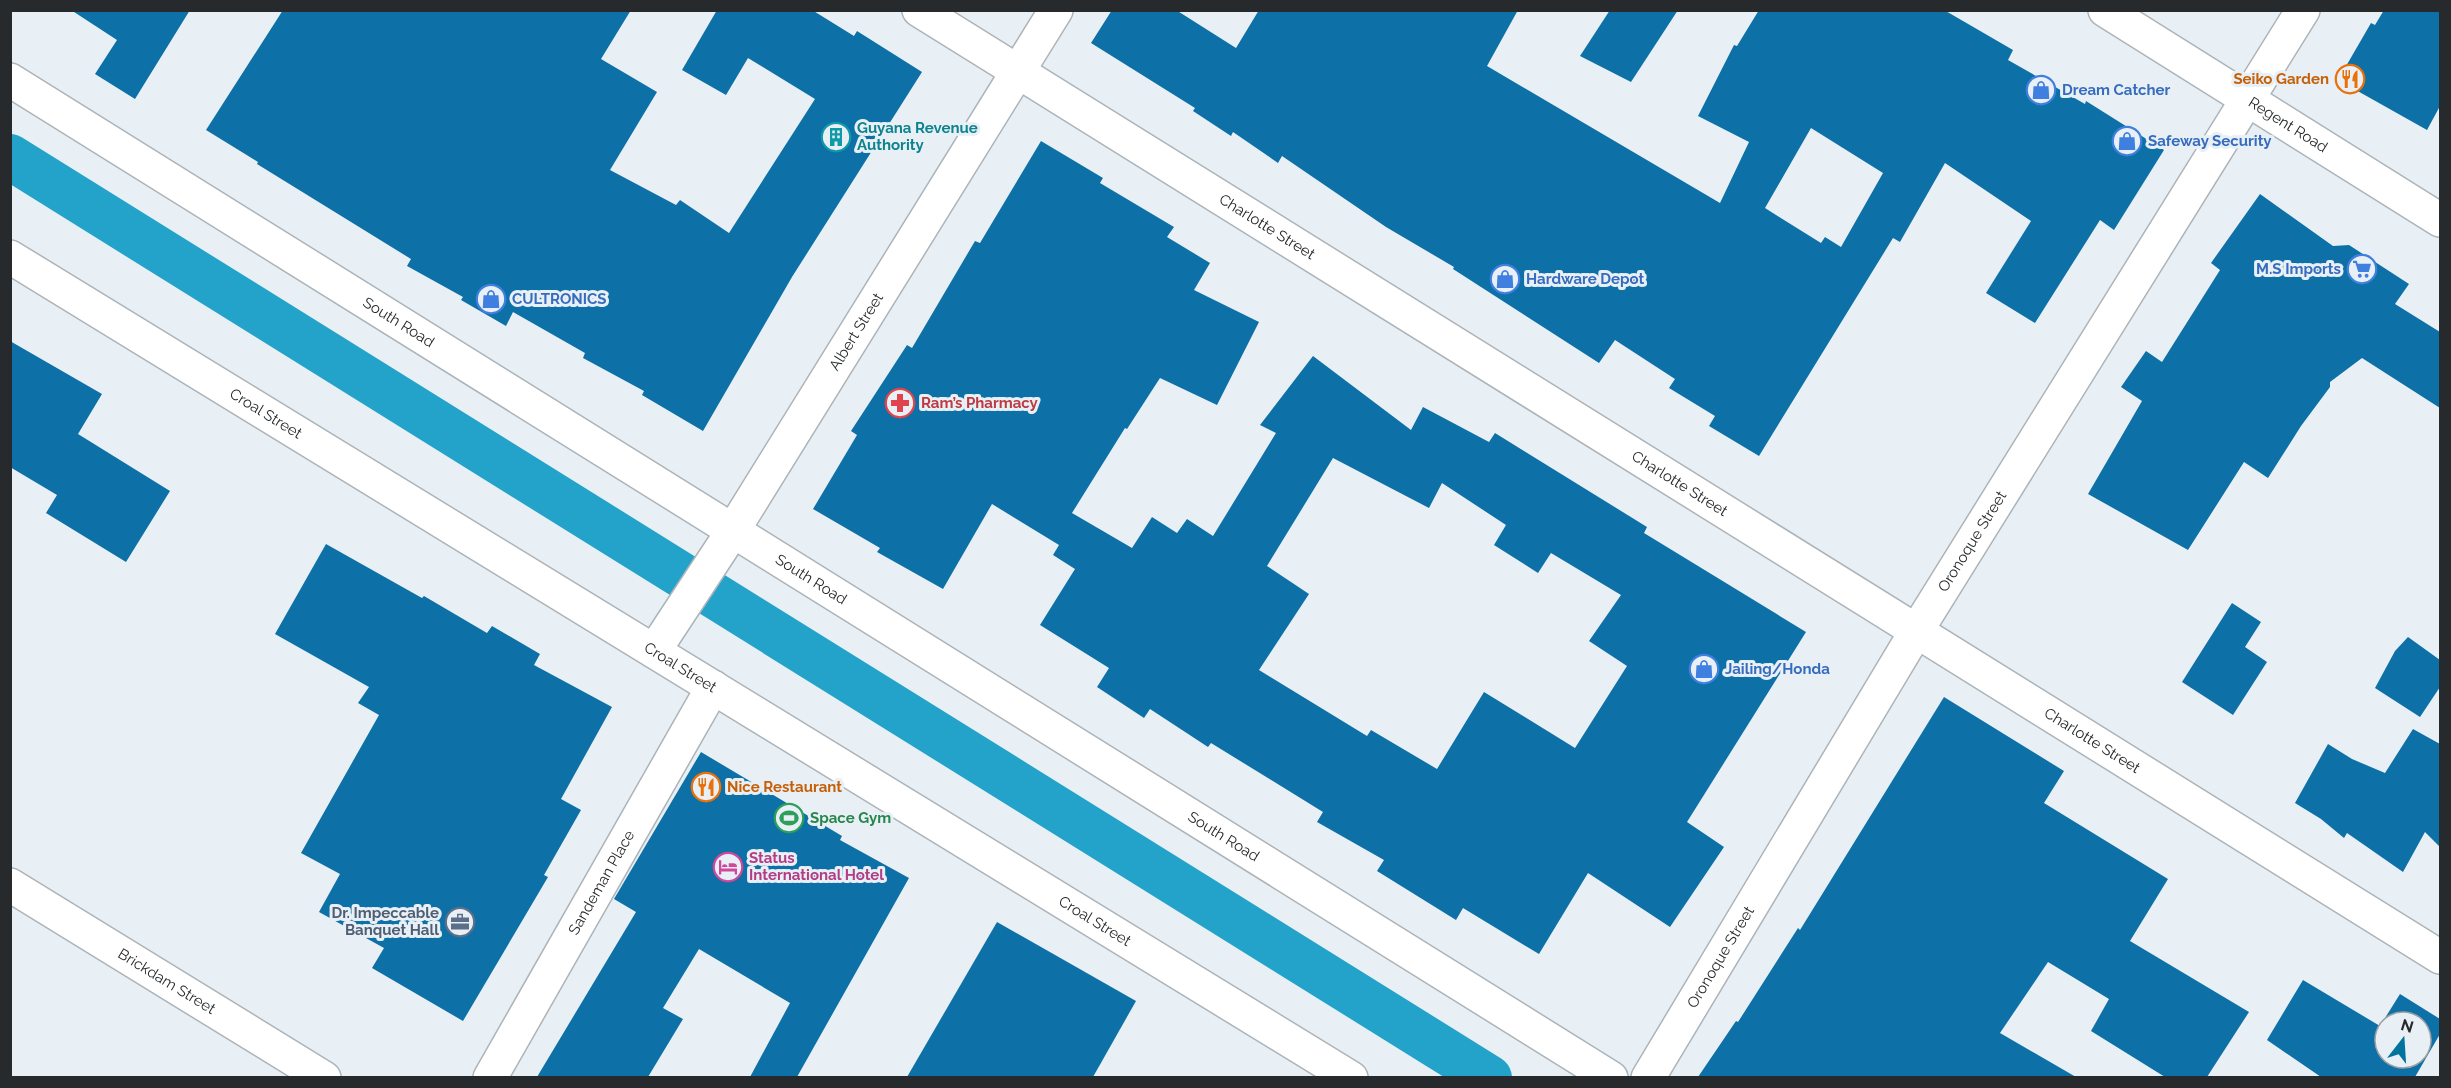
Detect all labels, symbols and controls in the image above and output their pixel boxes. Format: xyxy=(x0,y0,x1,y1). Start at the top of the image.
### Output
restaurant icon: Seiko Garden xyxy=(2334,63,2366,95)
place label: Seiko Garden xyxy=(2233,70,2329,88)
shop icon: Dream Catcher xyxy=(2025,74,2057,106)
place label: Dream Catcher xyxy=(2062,81,2171,99)
street label: Regent Road xyxy=(2245,93,2331,156)
place label: Guyana Revenue Authority xyxy=(857,119,978,154)
building icon: Guyana Revenue Authority xyxy=(820,121,852,153)
shop icon: Safeway Security xyxy=(2111,125,2143,157)
place label: Safeway Security xyxy=(2148,132,2272,150)
street label: Charlotte Street xyxy=(1216,190,1318,263)
supermarket icon: M.S Imports xyxy=(2346,253,2378,285)
place label: M.S Imports xyxy=(2256,260,2341,278)
shop icon: Hardware Depot xyxy=(1489,263,1521,295)
place label: Hardware Depot xyxy=(1526,270,1645,288)
shop icon: CULTRONICS xyxy=(475,283,507,315)
place label: CULTRONICS xyxy=(512,290,607,308)
street label: Albert Street xyxy=(825,290,887,374)
street label: South Road xyxy=(360,293,438,351)
street label: Croal Street xyxy=(226,385,305,443)
pharmacy icon: Ram’s Pharmacy xyxy=(884,387,916,419)
place label: Ram’s Pharmacy xyxy=(921,394,1039,412)
street label: Charlotte Street xyxy=(1628,447,1731,520)
street label: Oronoque Street xyxy=(1934,488,2010,595)
street label: South Road xyxy=(772,550,850,608)
street label: Croal Street xyxy=(641,638,720,696)
shop icon: Jailing/Honda xyxy=(1688,653,1720,685)
place label: Jailing/Honda xyxy=(1725,660,1830,678)
street label: Charlotte Street xyxy=(2041,704,2143,777)
restaurant icon: Nice Restaurant xyxy=(690,771,722,803)
place label: Nice Restaurant xyxy=(727,778,842,796)
sports icon: Space Gym xyxy=(773,802,805,834)
street label: South Road xyxy=(1185,808,1262,865)
place label: Space Gym xyxy=(810,809,891,827)
street label: Sandeman Place xyxy=(565,827,638,938)
place label: Status International Hotel xyxy=(749,849,884,884)
hotel icon: Status International Hotel xyxy=(712,851,744,883)
street label: Croal Street xyxy=(1055,892,1134,950)
street label: Oronoque Street xyxy=(1683,903,1758,1011)
place label: Dr. Impeccable Banquet Hall xyxy=(332,904,439,939)
office icon: Dr. Impeccable Banquet Hall xyxy=(444,906,476,938)
street label: Brickdam Street xyxy=(115,945,219,1018)
north arrow xyxy=(2373,1010,2433,1070)
text: N xyxy=(2399,1015,2416,1037)

